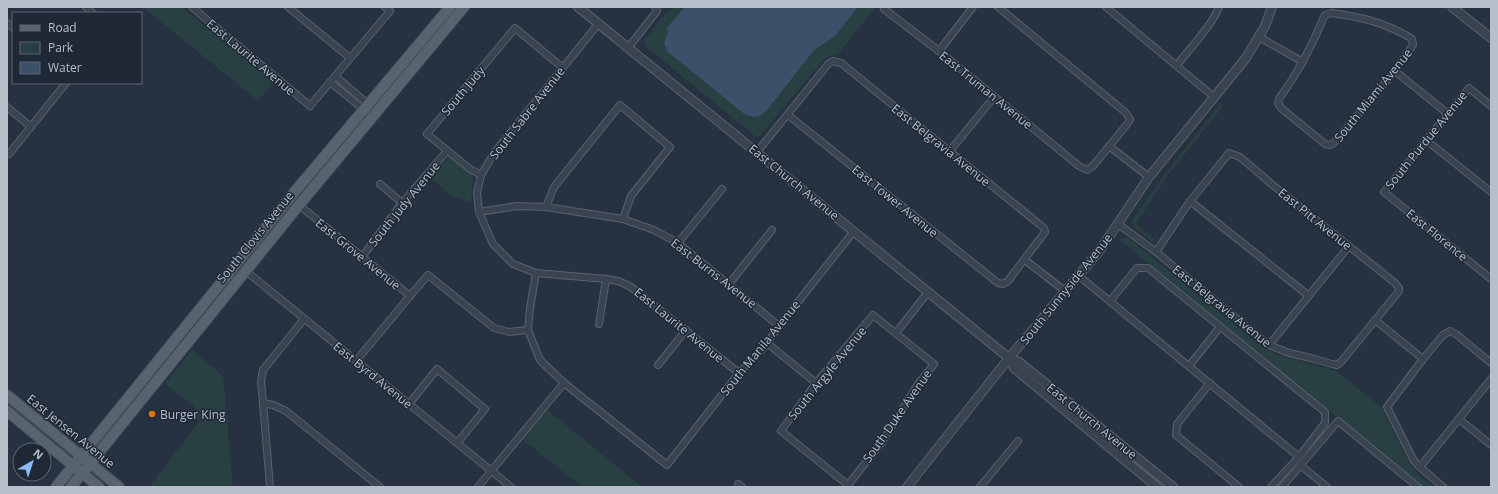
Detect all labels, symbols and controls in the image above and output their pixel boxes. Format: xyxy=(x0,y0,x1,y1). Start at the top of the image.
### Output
legend xyxy=(12,12,142,84)
street label: East Laurite Avenue xyxy=(203,15,299,99)
text: Road xyxy=(48,19,77,36)
text: Park xyxy=(48,39,74,56)
street label: South Miami Avenue xyxy=(1330,45,1416,145)
street label: East Truman Avenue xyxy=(936,47,1036,133)
text: Water xyxy=(48,59,82,76)
street label: South Judy xyxy=(437,62,489,119)
street label: South Sabre Avenue xyxy=(486,63,569,163)
street label: South Purdue Avenue xyxy=(1381,87,1471,193)
street label: East Belgravia Avenue xyxy=(888,100,994,190)
street label: East Church Avenue xyxy=(745,140,843,224)
street label: South Judy Avenue xyxy=(364,158,444,250)
street label: East Tower Avenue xyxy=(848,161,942,241)
street label: East Pitt Avenue xyxy=(1275,184,1356,254)
street label: South Clovis Avenue xyxy=(213,187,297,286)
street label: East Florence xyxy=(1403,205,1471,265)
street label: East Grove Avenue xyxy=(312,214,404,294)
street label: South Sunnyside Avenue xyxy=(1016,230,1116,348)
street label: East Burns Avenue xyxy=(668,234,761,312)
street label: East Belgravia Avenue xyxy=(1169,261,1275,351)
street label: East Laurite Avenue xyxy=(631,284,728,367)
street label: South Manila Avenue xyxy=(716,296,804,399)
street label: South Argyle Avenue xyxy=(784,323,870,423)
street label: East Byrd Avenue xyxy=(330,338,416,412)
street label: South Duke Avenue xyxy=(859,366,936,466)
street label: East Church Avenue xyxy=(1043,379,1141,463)
street label: East Jensen Avenue xyxy=(23,390,119,472)
place label: Burger King xyxy=(160,406,226,423)
marker: Burger King xyxy=(147,409,157,419)
north arrow xyxy=(12,442,52,482)
text: N xyxy=(30,445,47,462)

